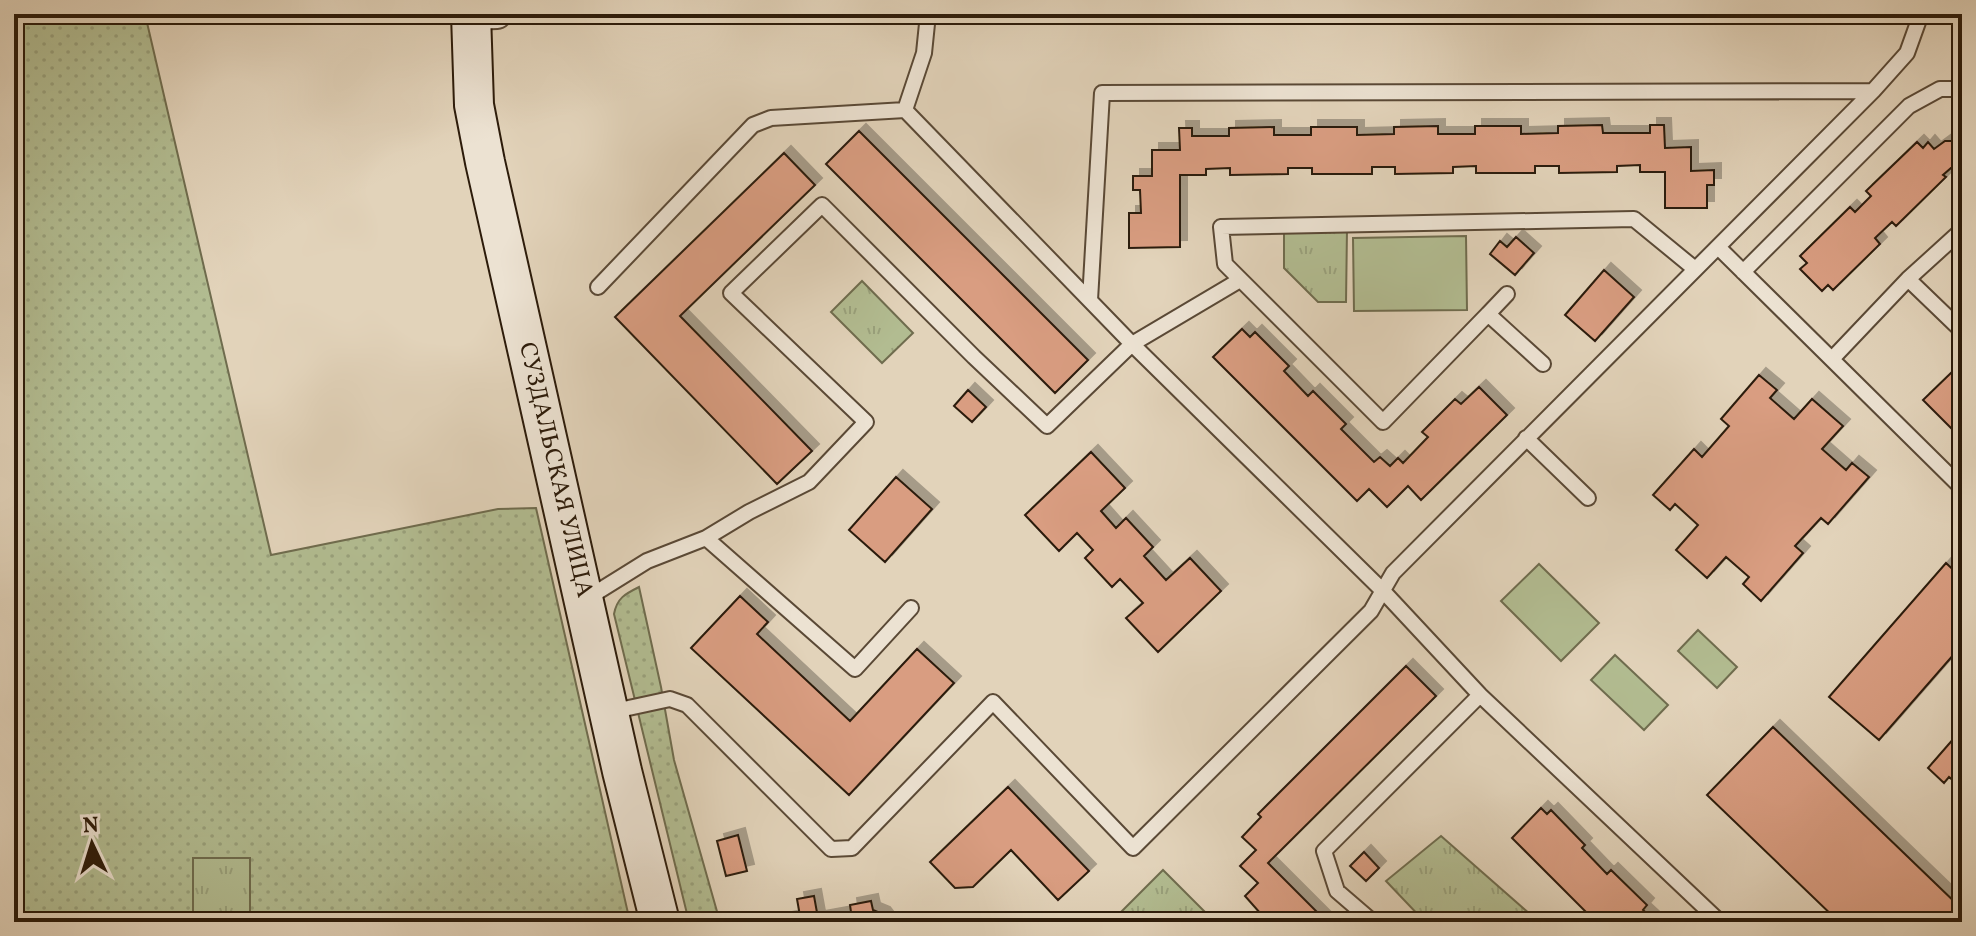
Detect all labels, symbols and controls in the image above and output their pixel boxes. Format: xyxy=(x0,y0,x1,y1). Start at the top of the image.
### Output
street label: СУЗДАЛЬСКАЯ УЛИЦА xyxy=(509,339,601,601)
north arrow xyxy=(52,804,132,884)
text: N xyxy=(82,811,100,843)

